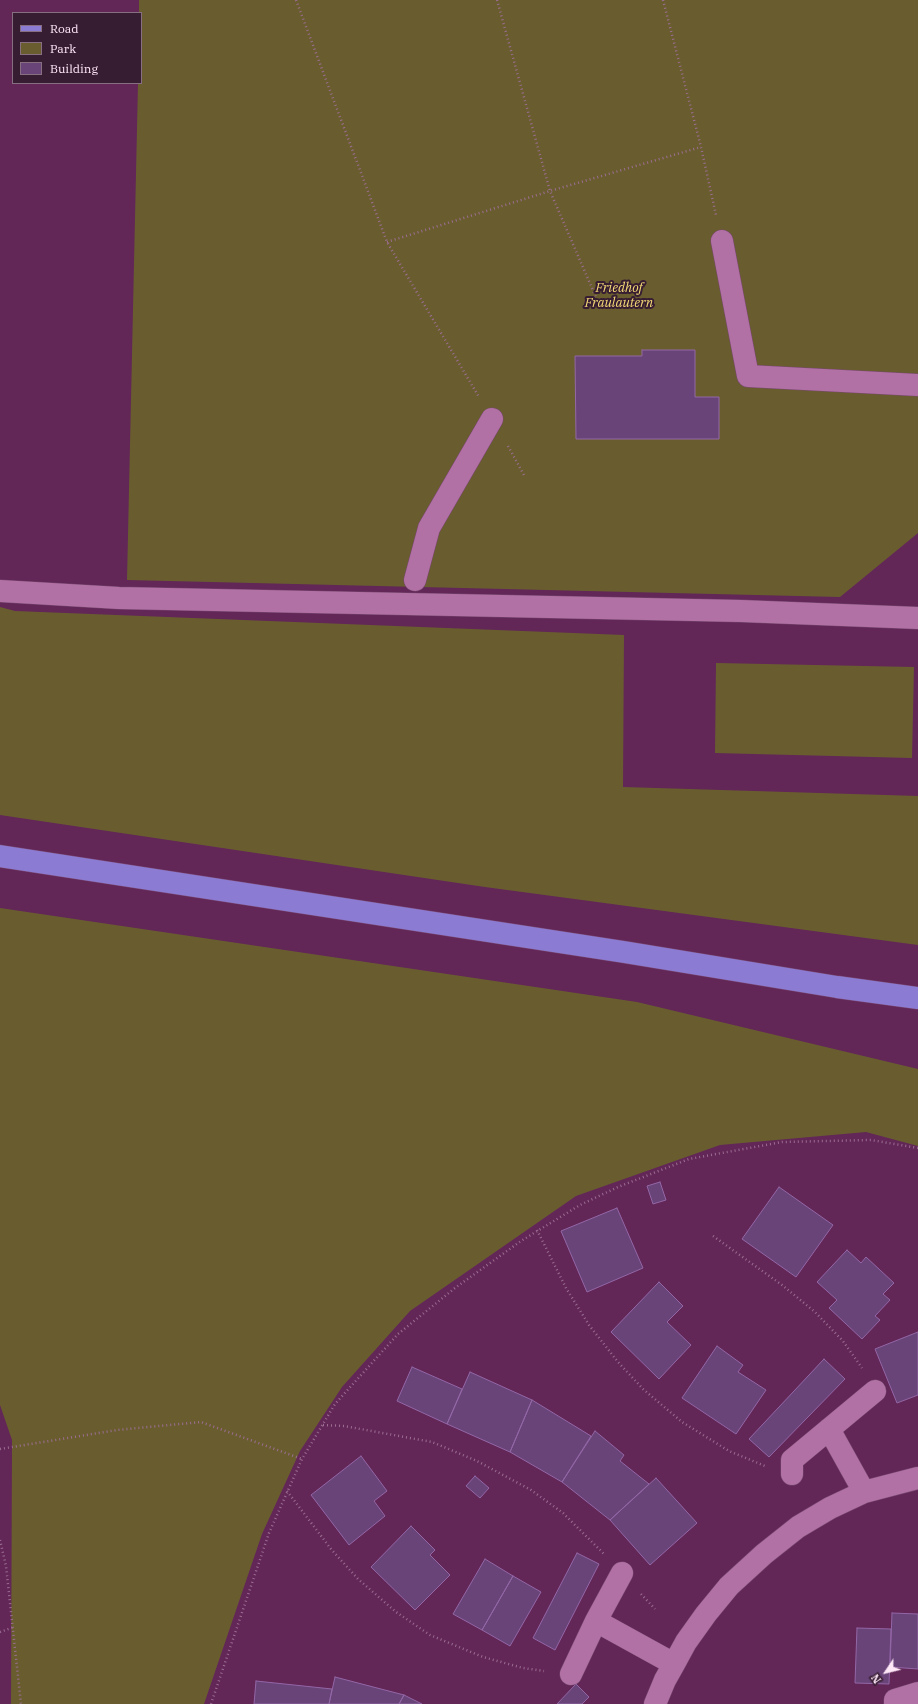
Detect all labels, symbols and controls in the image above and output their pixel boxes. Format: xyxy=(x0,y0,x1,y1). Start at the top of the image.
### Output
legend xyxy=(12,12,142,84)
text: Road xyxy=(50,21,79,36)
text: Park xyxy=(50,41,76,56)
text: Building xyxy=(50,61,98,76)
park label: Friedhof Fraulautern xyxy=(585,280,653,311)
north arrow xyxy=(866,1652,906,1692)
text: N xyxy=(868,1671,884,1686)

